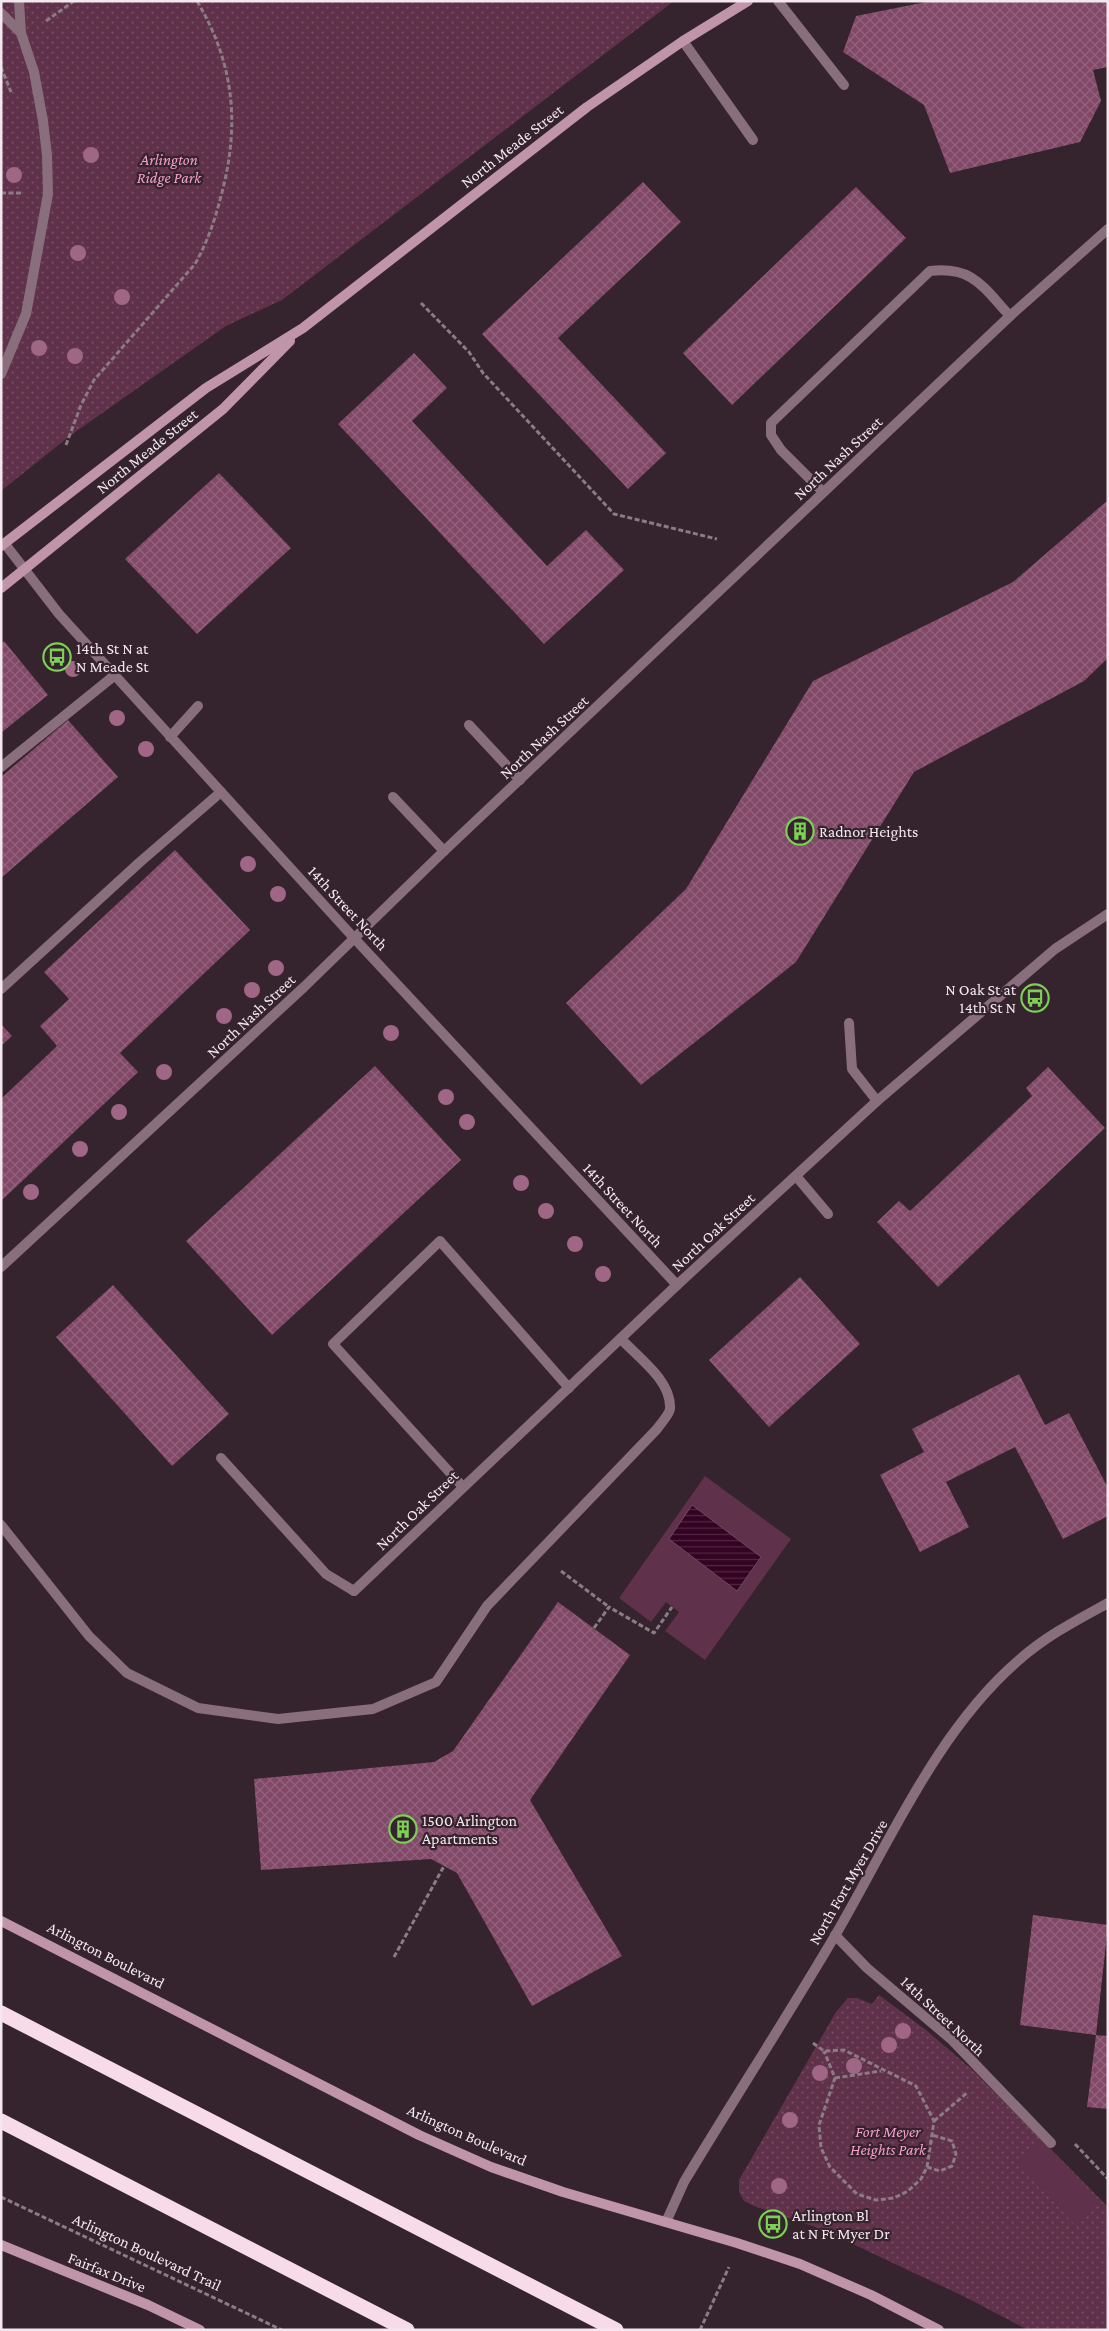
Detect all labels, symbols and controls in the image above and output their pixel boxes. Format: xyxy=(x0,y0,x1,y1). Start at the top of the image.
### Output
street label: North Meade Street xyxy=(458,101,567,191)
park label: Arlington Ridge Park xyxy=(137,151,202,187)
street label: North Meade Street xyxy=(93,405,201,497)
street label: North Nash Street xyxy=(790,412,886,503)
place label: 14th St N at N Meade St xyxy=(76,640,149,675)
bus stop icon: 14th St N at N Meade St xyxy=(42,642,72,672)
street label: North Nash Street xyxy=(496,691,592,782)
building icon: Radnor Heights xyxy=(785,816,815,846)
place label: Radnor Heights xyxy=(819,823,918,841)
street label: 14th Street North xyxy=(305,862,392,954)
street label: North Nash Street xyxy=(203,970,299,1061)
place label: N Oak St at 14th St N xyxy=(945,981,1017,1016)
bus stop icon: N Oak St at 14th St N xyxy=(1020,983,1050,1013)
street label: 14th Street North xyxy=(580,1159,667,1251)
street label: North Oak Street xyxy=(668,1189,759,1275)
street label: North Oak Street xyxy=(373,1466,462,1553)
place label: 1500 Arlington Apartments xyxy=(422,1812,517,1848)
building icon: 1500 Arlington Apartments xyxy=(388,1814,418,1844)
street label: North Fort Myer Drive xyxy=(805,1817,892,1948)
street label: Arlington Boulevard xyxy=(44,1918,168,1993)
street label: 14th Street North xyxy=(897,1973,989,2060)
street label: Arlington Boulevard xyxy=(404,2101,530,2170)
park label: Fort Meyer Heights Park xyxy=(850,2123,927,2159)
place label: Arlington Bl at N Ft Myer Dr xyxy=(792,2207,890,2243)
bus stop icon: Arlington Bl at N Ft Myer Dr xyxy=(758,2209,788,2239)
street label: Arlington Boulevard Trail xyxy=(70,2210,224,2295)
street label: Fairfax Drive xyxy=(66,2249,148,2295)

